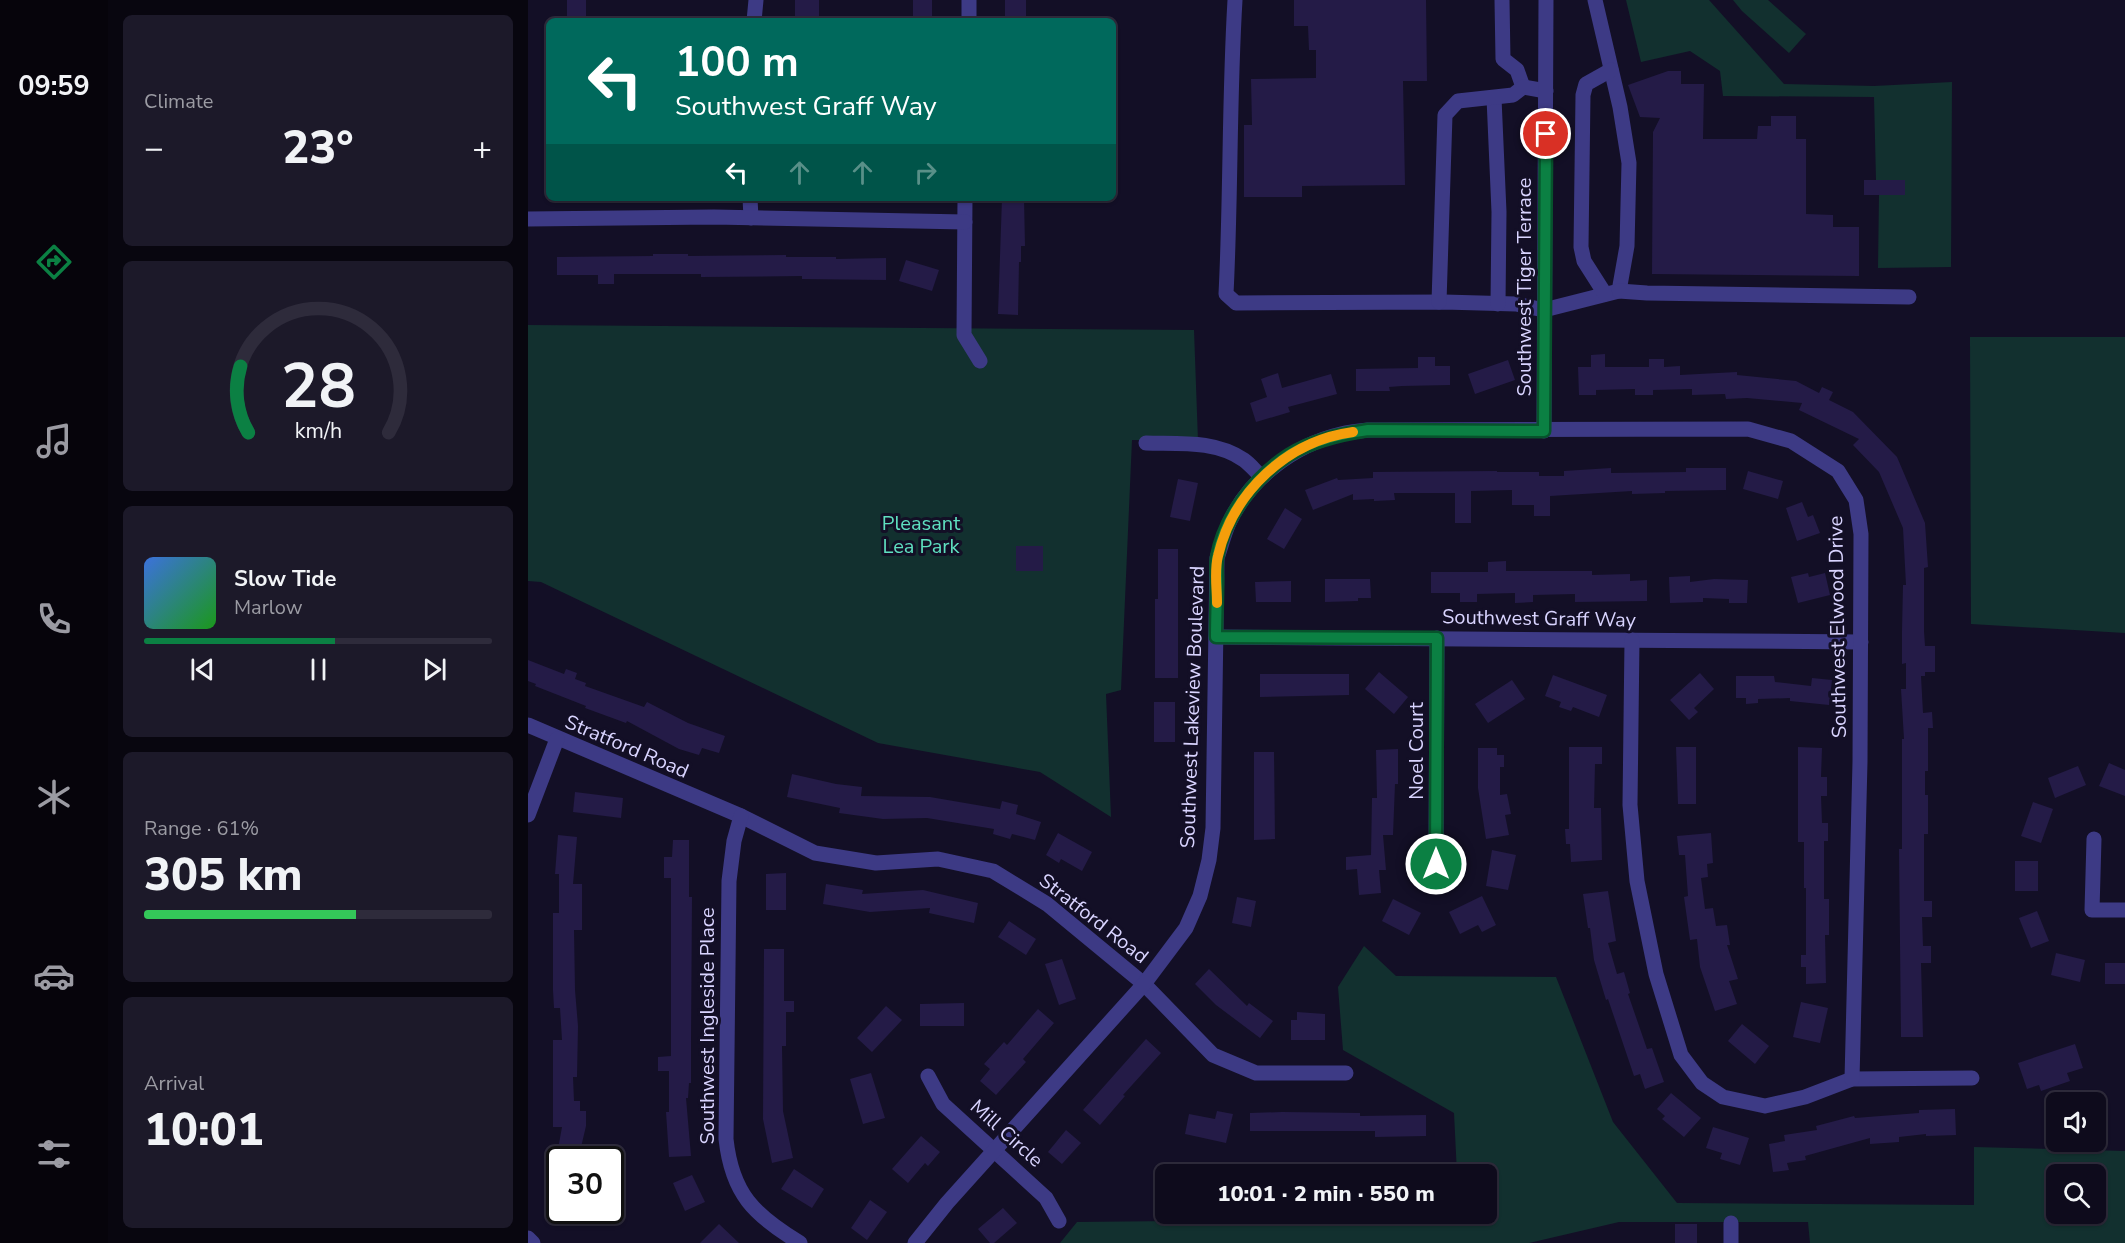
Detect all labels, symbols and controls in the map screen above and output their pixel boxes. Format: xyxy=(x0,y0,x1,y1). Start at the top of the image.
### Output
text: 100 m xyxy=(675,34,799,91)
icon: left xyxy=(576,42,654,120)
text: 09:59 xyxy=(18,68,90,105)
text: Climate xyxy=(144,88,213,115)
text: Southwest Graff Way xyxy=(675,88,937,125)
pin xyxy=(1520,108,1571,159)
icon: arrive xyxy=(1529,117,1562,150)
text: 23° xyxy=(282,118,354,179)
text: − xyxy=(144,126,164,171)
text: + xyxy=(472,126,492,171)
icon: left xyxy=(720,156,753,189)
icon: ahead xyxy=(783,156,816,189)
icon: ahead xyxy=(846,156,879,189)
icon: right xyxy=(909,156,942,189)
street label: Southwest Tiger Terrace xyxy=(1511,178,1538,396)
icon: directions xyxy=(33,241,75,283)
text: 28 xyxy=(281,344,355,429)
text: km/h xyxy=(294,416,342,446)
icon: music xyxy=(33,420,75,462)
park label: Pleasant Lea Park xyxy=(882,510,961,560)
street label: Southwest Elwood Drive xyxy=(1822,516,1853,738)
text: Slow Tide xyxy=(234,564,336,594)
street label: Southwest Lakeview Boulevard xyxy=(1174,565,1211,849)
text: Marlow xyxy=(234,594,302,621)
icon: phone xyxy=(33,598,75,640)
street label: Southwest Graff Way xyxy=(1442,603,1637,634)
icon: previous xyxy=(186,653,219,686)
icon: pause xyxy=(302,653,335,686)
icon: next xyxy=(418,653,451,686)
street label: Noel Court xyxy=(1403,701,1430,800)
street label: Stratford Road xyxy=(561,708,693,785)
icon: climate xyxy=(33,776,75,818)
text: Range · 61% xyxy=(144,815,259,842)
position arrow xyxy=(1404,832,1468,896)
text: 305 km xyxy=(144,845,303,906)
street label: Stratford Road xyxy=(1033,867,1154,970)
street label: Southwest Ingleside Place xyxy=(694,907,721,1145)
icon: car xyxy=(33,955,75,997)
text: Arrival xyxy=(144,1070,204,1097)
map controls xyxy=(2046,1092,2106,1224)
button: sound xyxy=(2046,1092,2106,1152)
street label: Mill Circle xyxy=(964,1093,1049,1173)
text: 10:01 xyxy=(144,1100,264,1161)
icon: filters xyxy=(33,1133,75,1175)
speed limit sign: 30 xyxy=(546,1146,624,1224)
button: search xyxy=(2046,1164,2106,1224)
text: 10:01 · 2 min · 550 m xyxy=(1217,1179,1435,1209)

